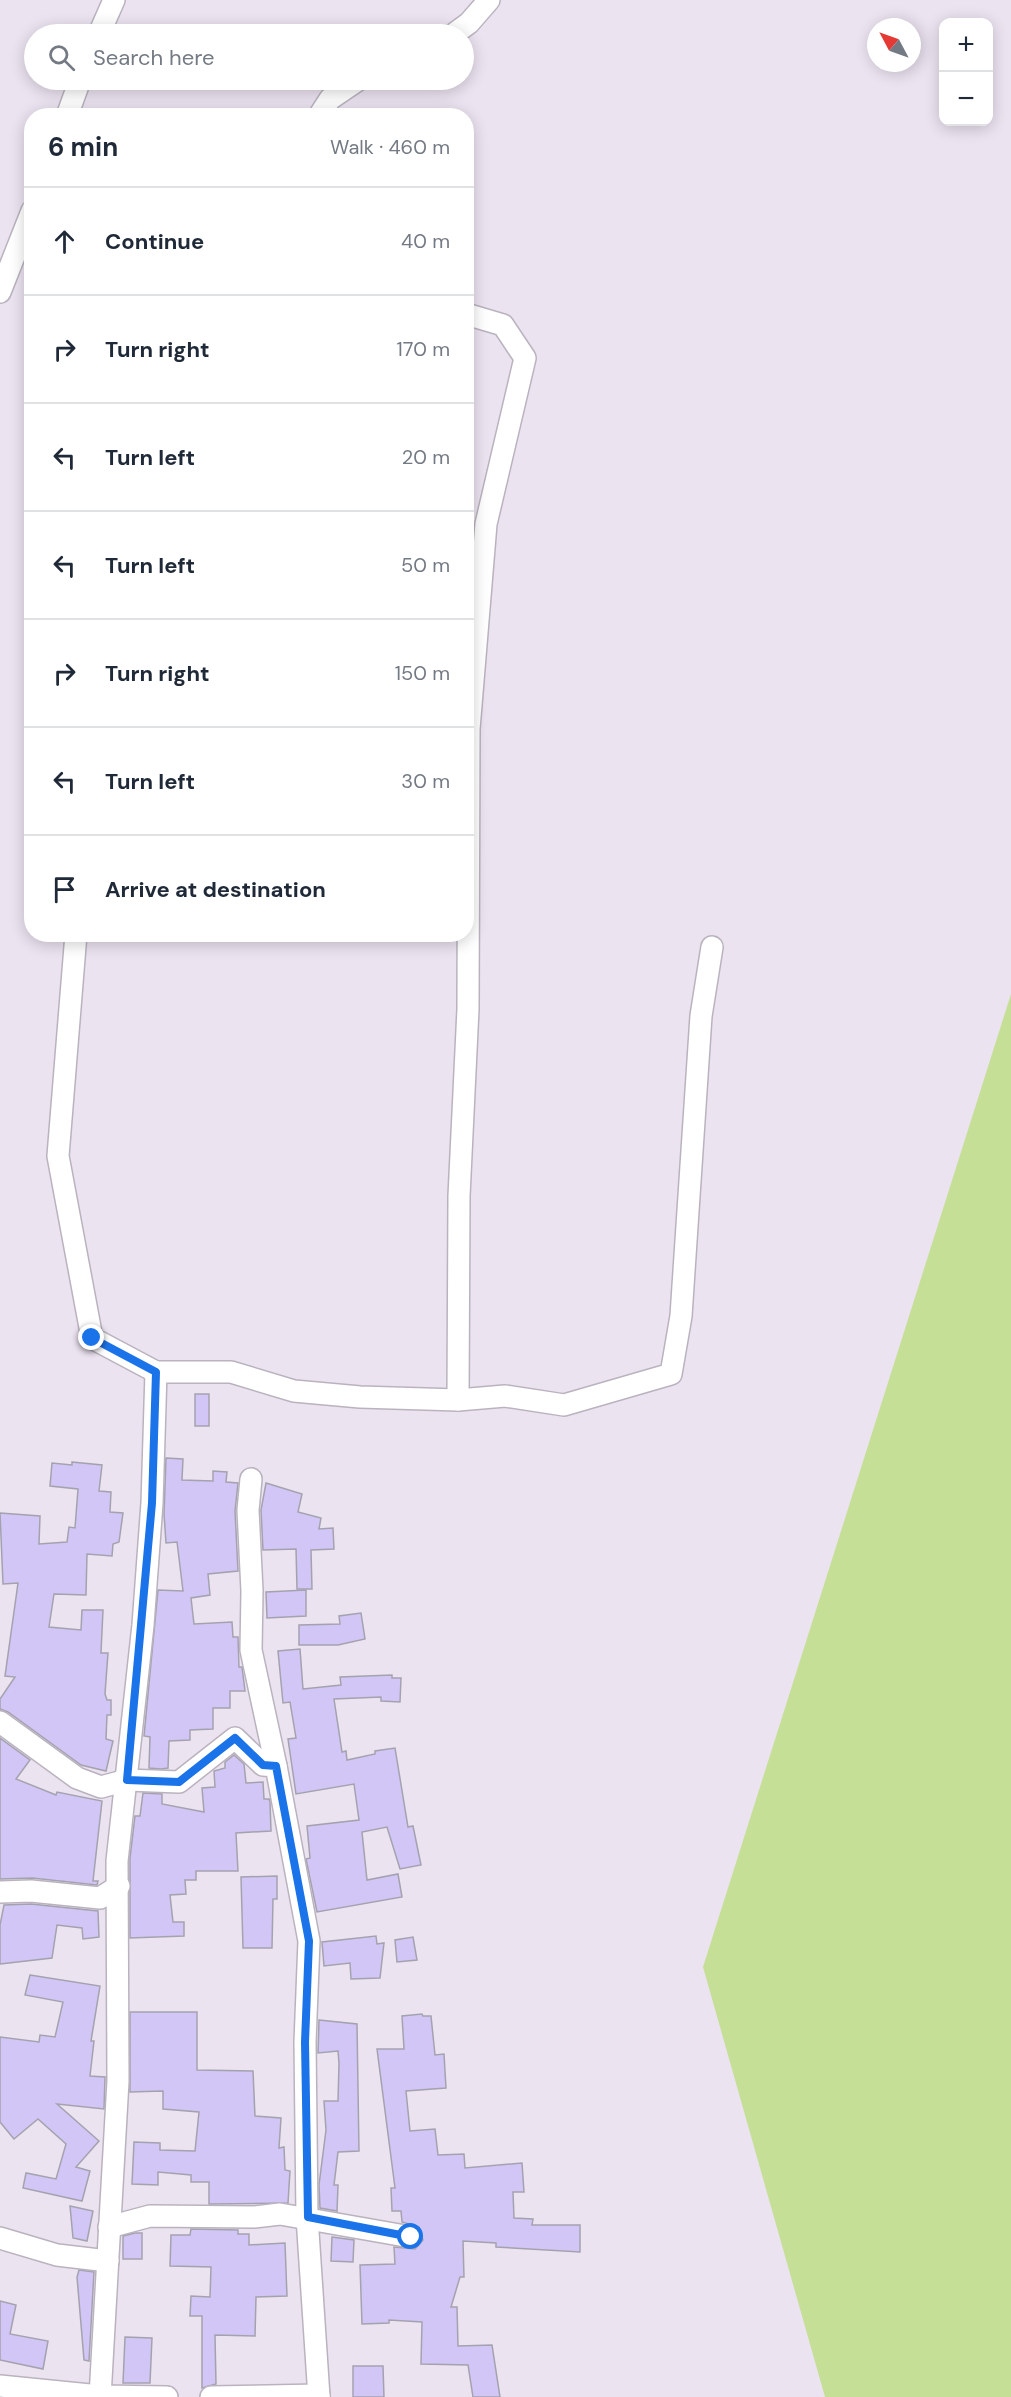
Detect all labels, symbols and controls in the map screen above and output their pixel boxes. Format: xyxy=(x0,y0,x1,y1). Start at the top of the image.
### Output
north arrow xyxy=(867,18,921,72)
map controls xyxy=(939,18,993,126)
button: + xyxy=(939,18,993,72)
search box xyxy=(24,24,474,90)
icon: search xyxy=(45,41,78,74)
text: Search here xyxy=(93,43,214,72)
button: − xyxy=(939,72,993,126)
text: 6 min xyxy=(48,130,118,164)
text: Walk · 460 m xyxy=(330,134,450,160)
icon: ahead xyxy=(48,225,81,258)
text: Continue xyxy=(105,227,204,256)
text: 40 m xyxy=(401,228,450,254)
icon: right xyxy=(48,333,81,366)
text: Turn right xyxy=(105,335,210,364)
text: 170 m xyxy=(397,336,450,362)
icon: left xyxy=(48,441,81,474)
text: Turn left xyxy=(105,443,195,472)
text: 20 m xyxy=(402,444,450,470)
icon: left xyxy=(48,549,81,582)
text: Turn left xyxy=(105,551,195,580)
text: 50 m xyxy=(401,552,450,578)
icon: right xyxy=(48,657,81,690)
text: Turn right xyxy=(105,659,210,688)
text: 150 m xyxy=(395,660,450,686)
icon: left xyxy=(48,765,81,798)
text: Turn left xyxy=(105,767,195,796)
text: 30 m xyxy=(401,768,450,794)
icon: arrive xyxy=(48,873,81,906)
text: Arrive at destination xyxy=(105,875,326,904)
route end xyxy=(78,1324,104,1350)
route start xyxy=(397,2223,423,2249)

